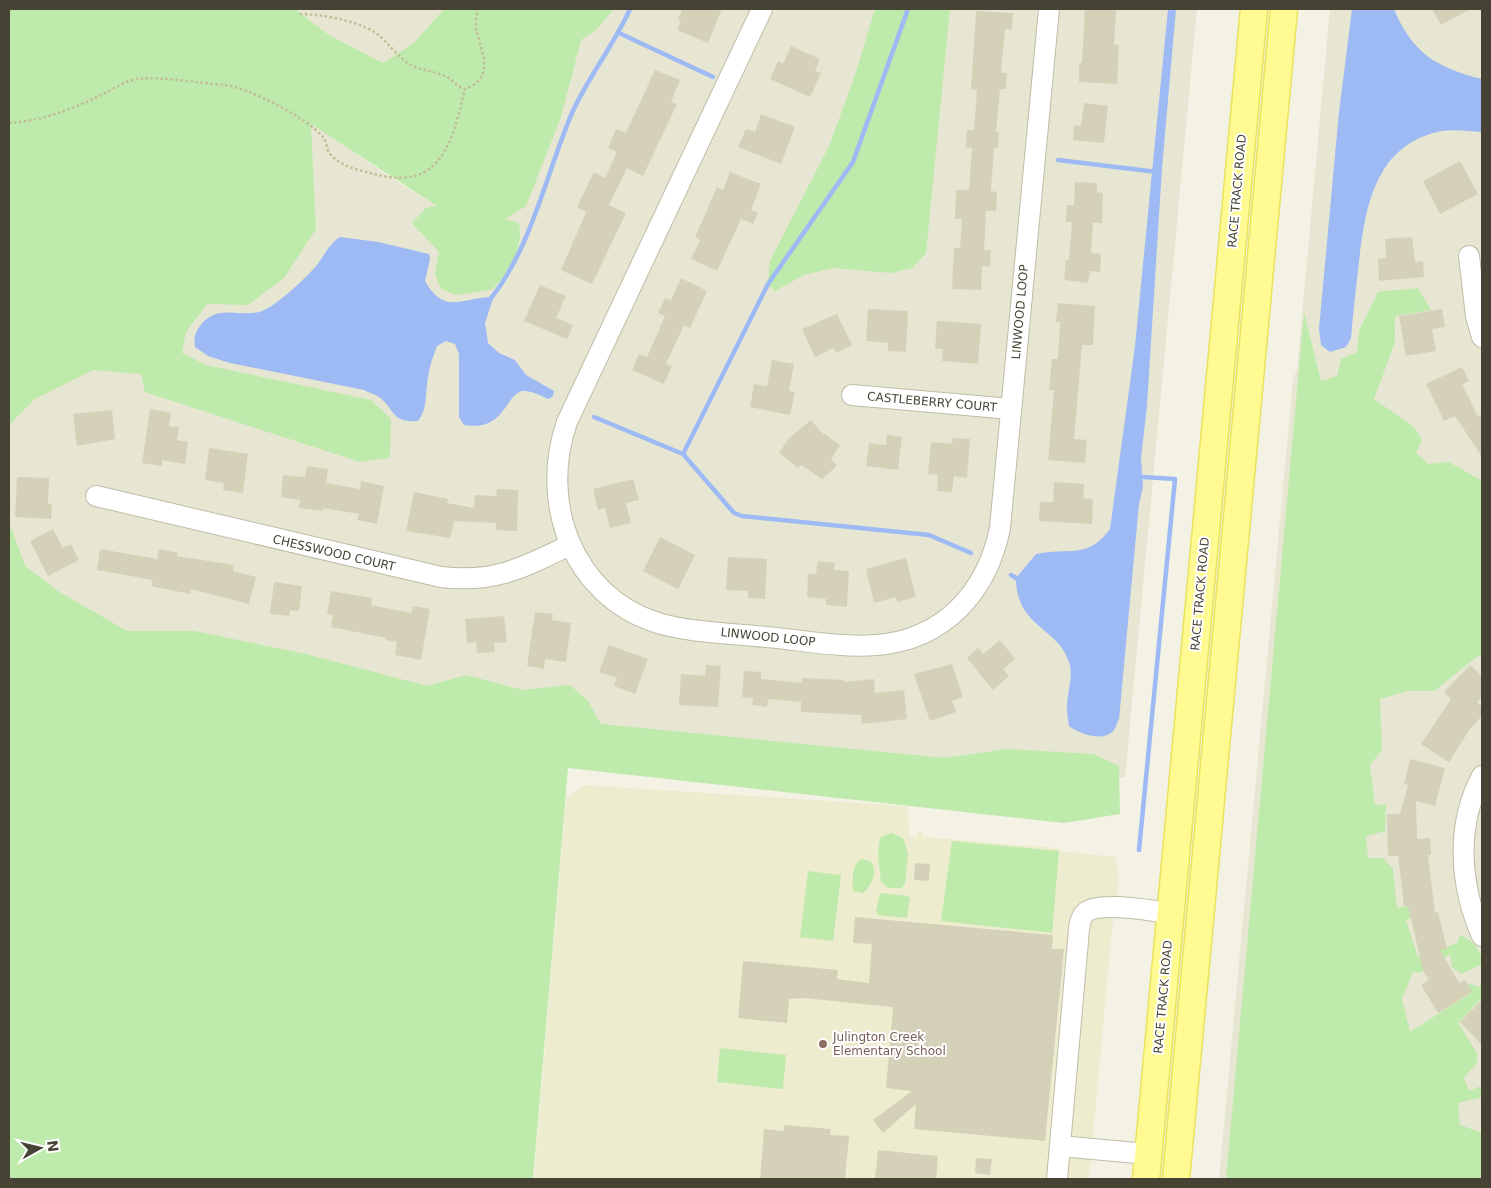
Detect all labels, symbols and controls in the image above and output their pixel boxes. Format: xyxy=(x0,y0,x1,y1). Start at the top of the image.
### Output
street label: RACE TRACK ROAD xyxy=(1225,134,1249,248)
street label: LINWOOD LOOP xyxy=(1009,264,1031,360)
street label: CASTLEBERRY COURT xyxy=(867,389,998,415)
street label: CHESSWOOD COURT xyxy=(271,532,397,574)
street label: RACE TRACK ROAD xyxy=(1188,537,1212,651)
street label: LINWOOD LOOP xyxy=(720,625,816,649)
street label: RACE TRACK ROAD xyxy=(1151,940,1175,1054)
place label: Julington Creek Elementary School xyxy=(832,1030,946,1058)
marker: Julington Creek Elementary School xyxy=(817,1038,829,1050)
north arrow xyxy=(15,1123,65,1173)
text: N xyxy=(44,1139,62,1153)

